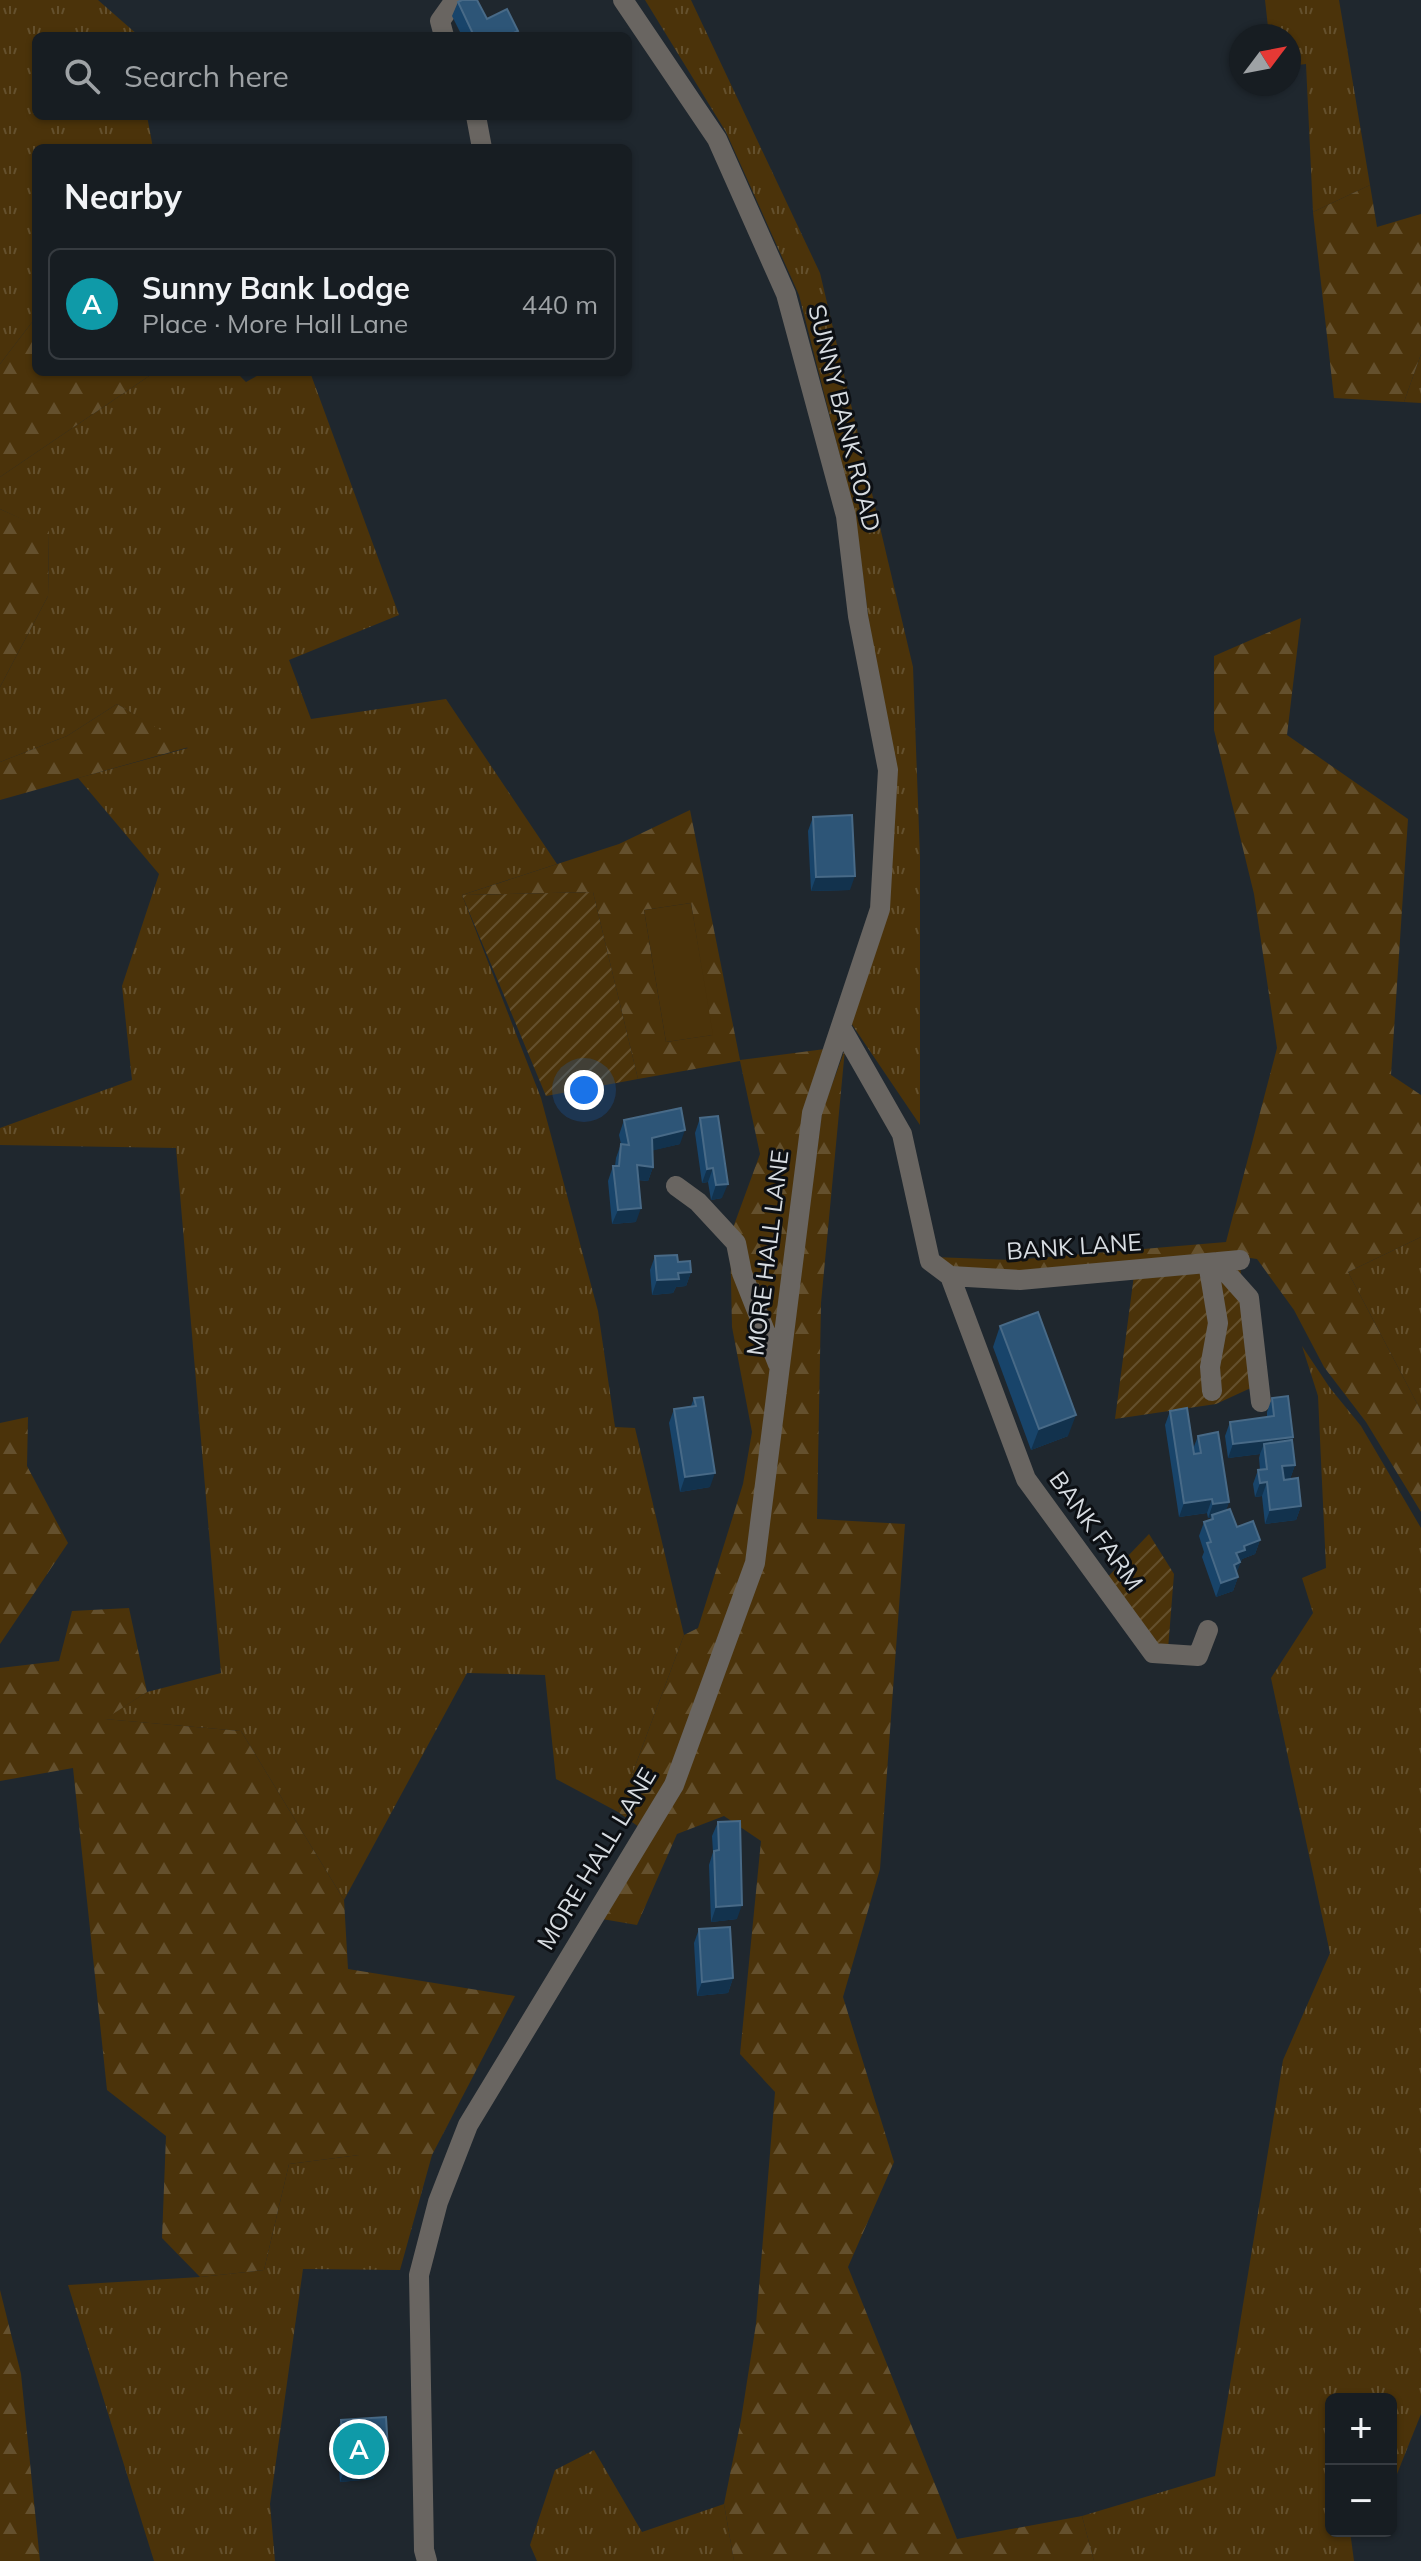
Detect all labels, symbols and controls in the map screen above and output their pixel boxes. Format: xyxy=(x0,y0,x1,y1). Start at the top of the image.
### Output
north arrow xyxy=(1229,24,1301,96)
search box xyxy=(32,32,632,120)
icon: search xyxy=(60,54,104,98)
text: Search here xyxy=(124,57,289,95)
text: Nearby xyxy=(64,175,182,218)
text: Sunny Bank Lodge xyxy=(142,269,410,307)
text: A xyxy=(82,288,102,321)
text: 440 m xyxy=(522,288,598,321)
street label: SUNNY BANK ROAD xyxy=(802,301,888,534)
text: Place · More Hall Lane xyxy=(142,307,408,340)
your location xyxy=(564,1070,604,1110)
street label: MORE HALL LANE xyxy=(740,1148,794,1357)
street label: BANK LANE xyxy=(1005,1226,1143,1266)
street label: BANK FARM xyxy=(1043,1465,1150,1596)
street label: MORE HALL LANE xyxy=(530,1762,662,1955)
map controls xyxy=(1325,2393,1397,2537)
button: + xyxy=(1325,2393,1397,2465)
pin: A xyxy=(333,2419,385,2479)
button: − xyxy=(1325,2465,1397,2537)

